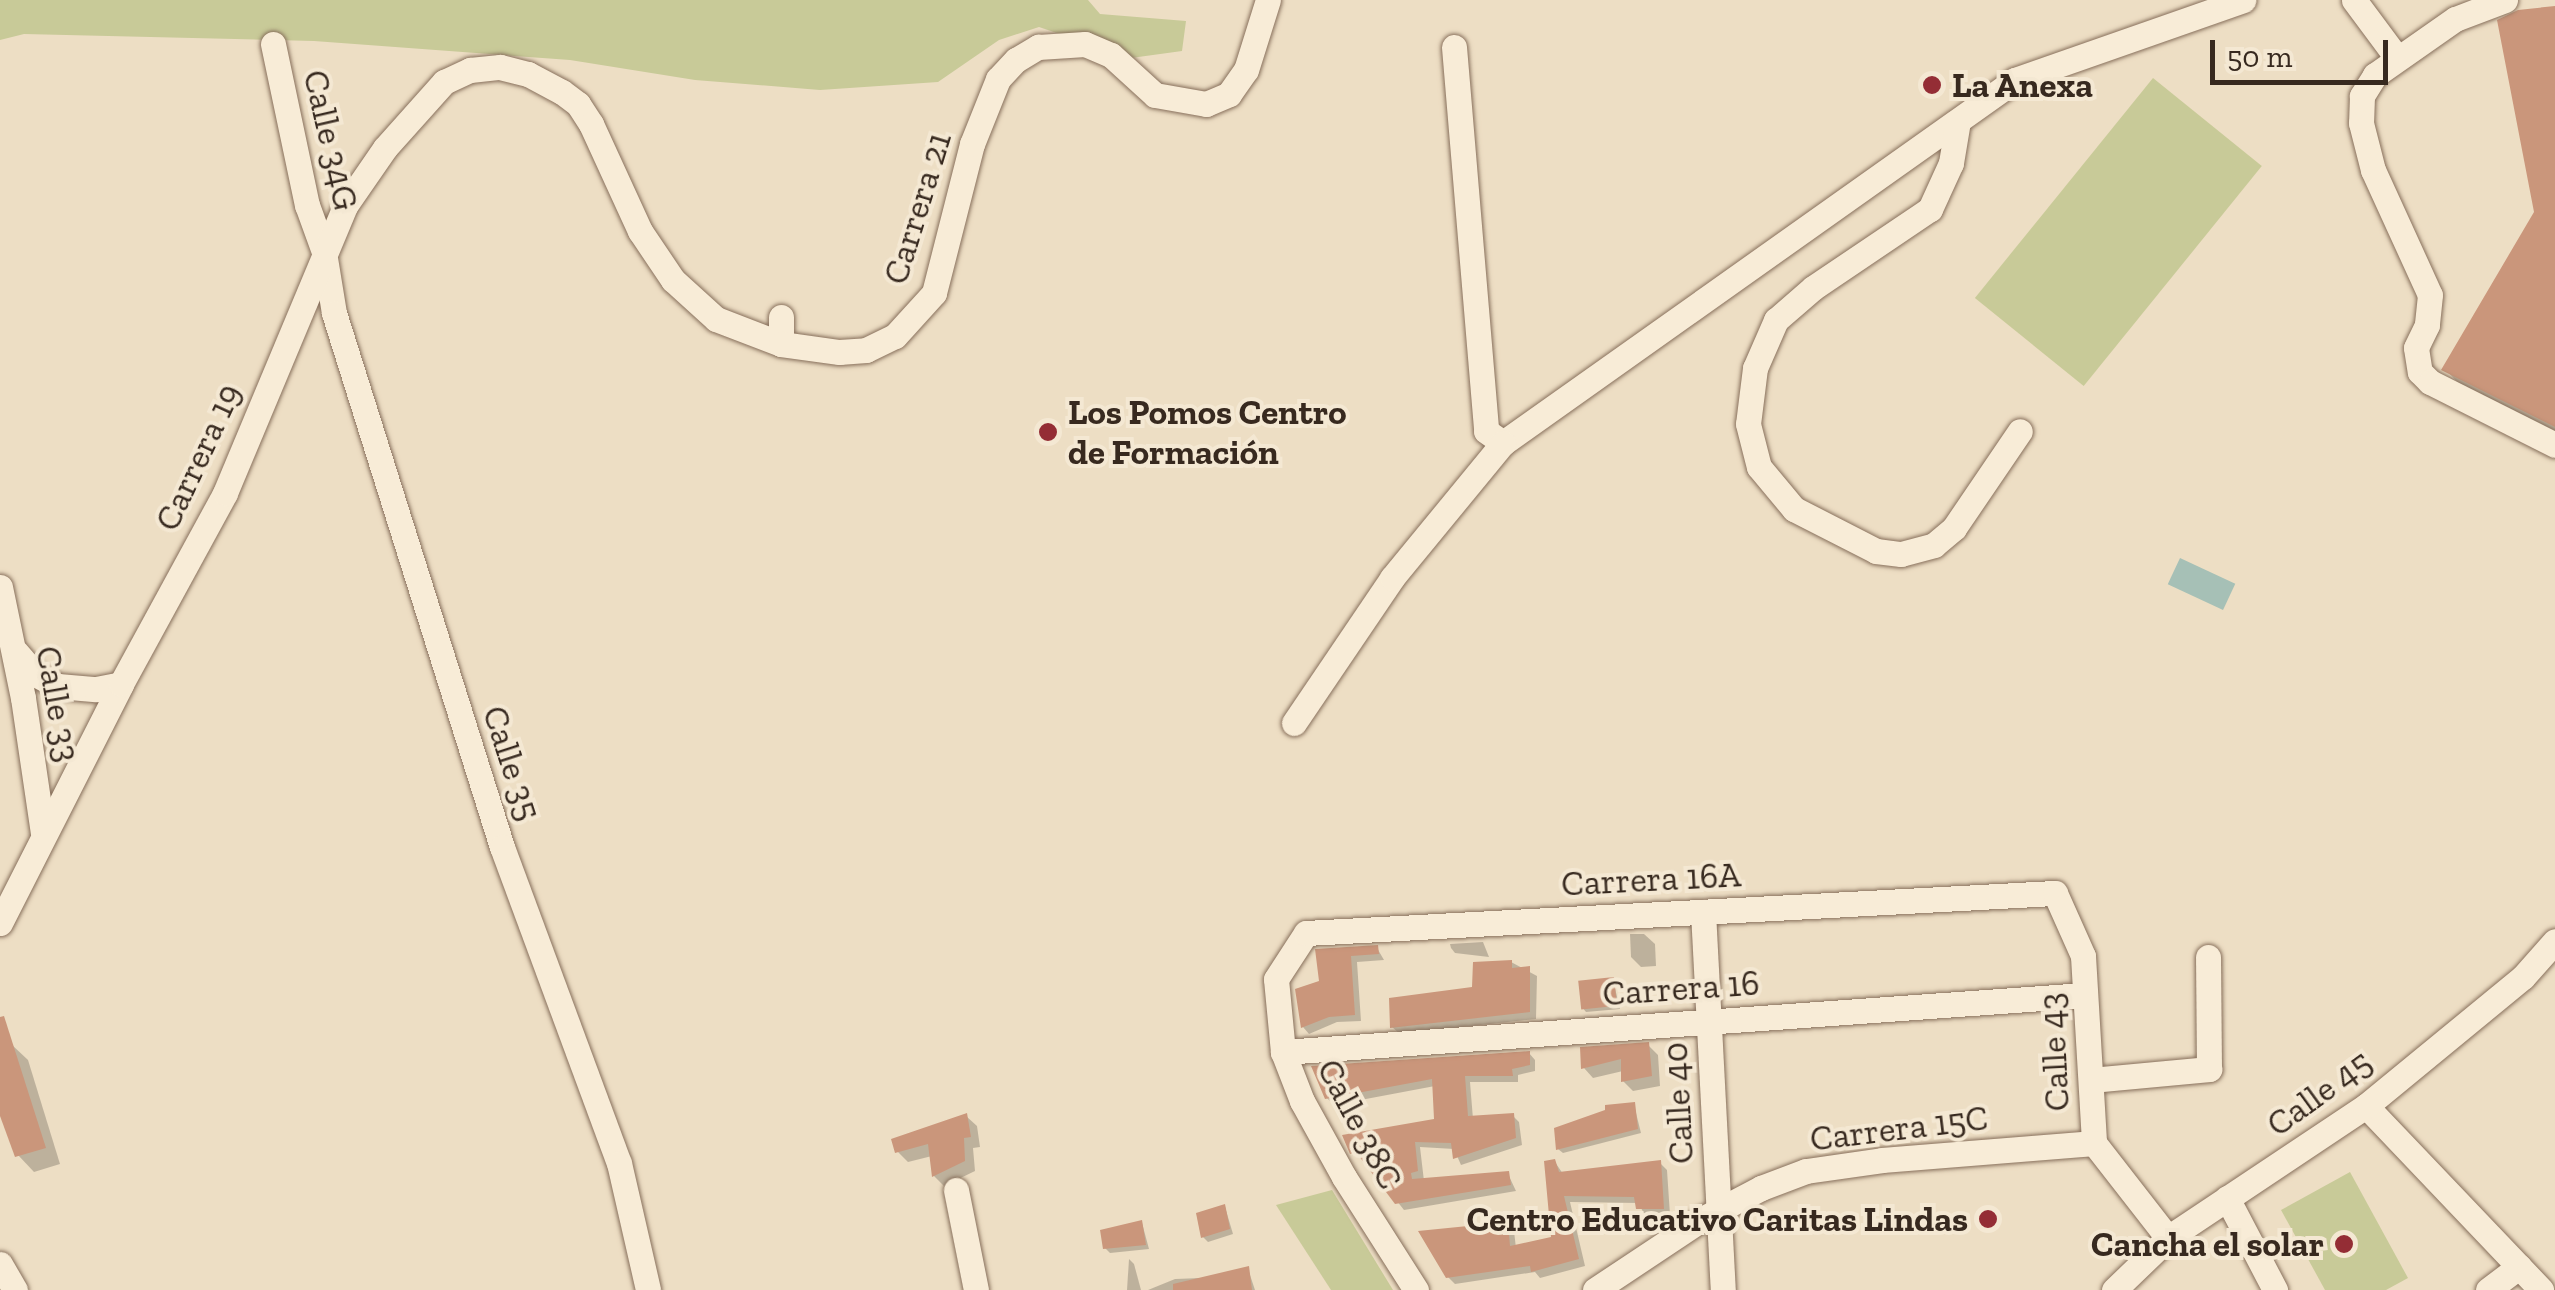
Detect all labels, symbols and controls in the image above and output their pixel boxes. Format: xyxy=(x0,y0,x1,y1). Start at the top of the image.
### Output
scale bar xyxy=(2215,20,2392,82)
text: 50 m xyxy=(2227,39,2292,75)
place label: La Anexa xyxy=(1952,64,2094,106)
street label: Calle 34G xyxy=(295,66,367,214)
marker: La Anexa xyxy=(1921,74,1943,96)
street label: Carrera 21 xyxy=(874,127,960,289)
street label: Carrera 19 xyxy=(146,377,250,537)
place label: Los Pomos Centro de Formación xyxy=(1068,391,1346,473)
marker: Los Pomos Centro de Formación xyxy=(1037,421,1059,443)
street label: Calle 33 xyxy=(27,643,89,765)
street label: Calle 35 xyxy=(474,701,550,825)
street label: Carrera 16A xyxy=(1560,853,1742,905)
street label: Carrera 16 xyxy=(1601,962,1761,1014)
street label: Calle 43 xyxy=(2030,992,2078,1112)
street label: Calle 40 xyxy=(1654,1041,1702,1165)
street label: Calle 45 xyxy=(2258,1041,2380,1145)
street label: Calle 38C xyxy=(1308,1052,1412,1196)
street label: Carrera 15C xyxy=(1808,1096,1990,1160)
place label: Centro Educativo Caritas Lindas xyxy=(1467,1198,1968,1240)
marker: Centro Educativo Caritas Lindas xyxy=(1977,1208,1999,1230)
place label: Cancha el solar xyxy=(2091,1223,2324,1265)
marker: Cancha el solar xyxy=(2333,1233,2355,1255)

